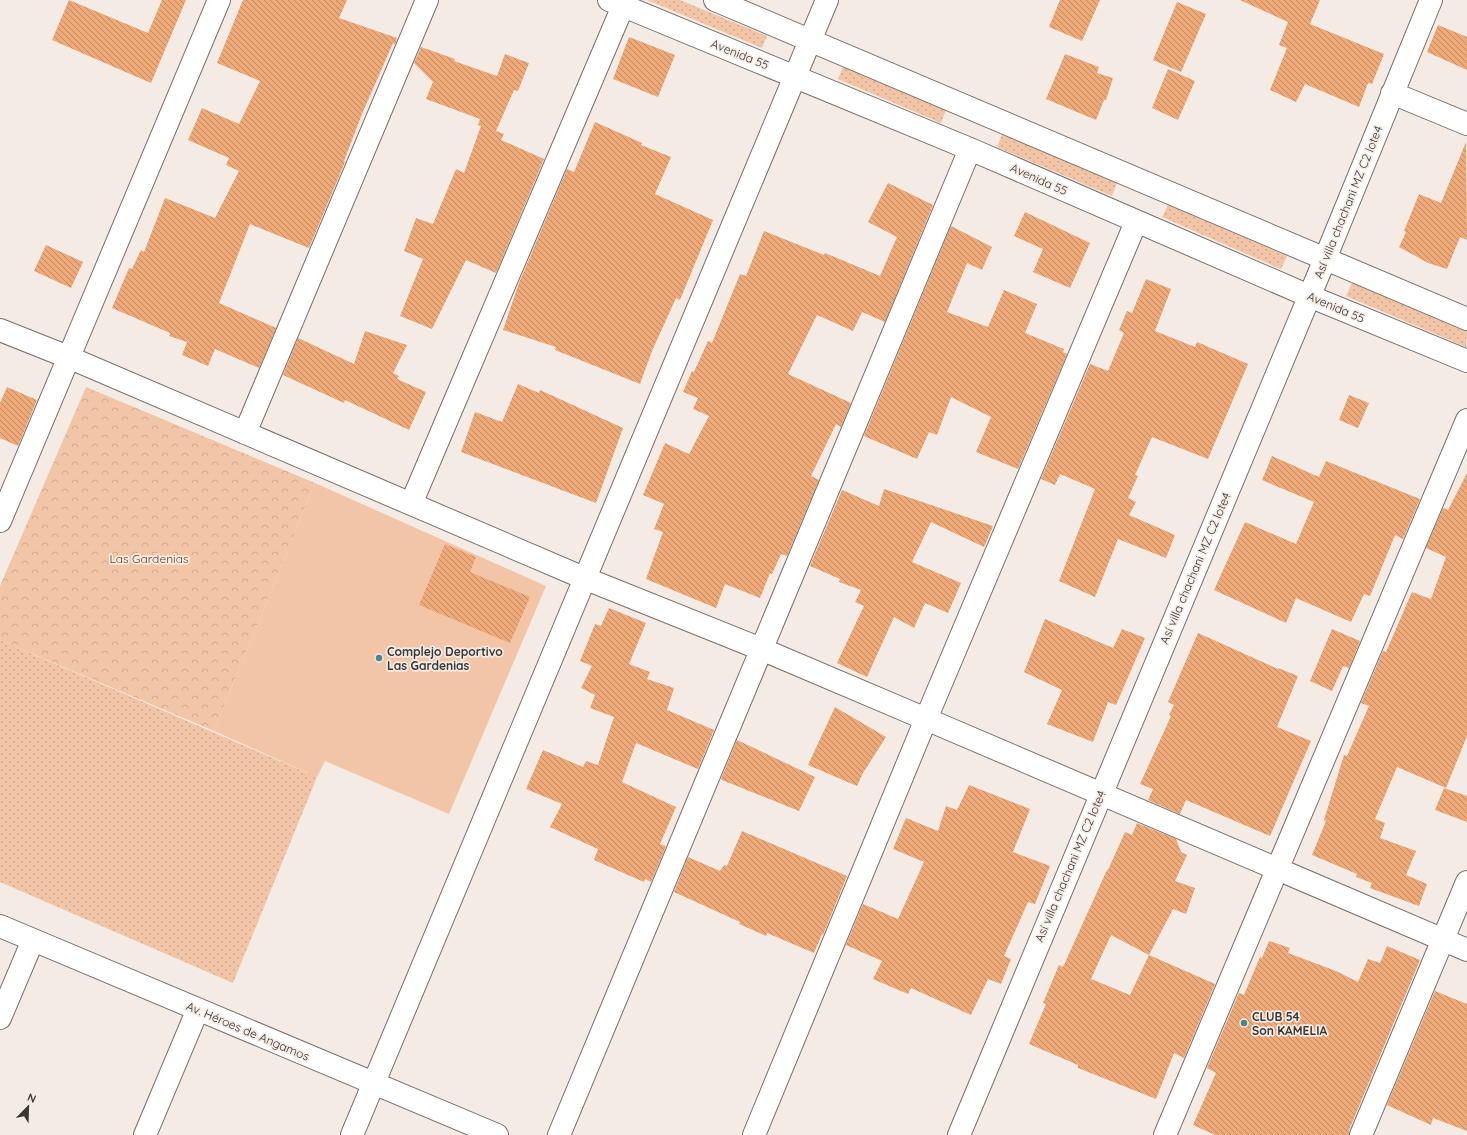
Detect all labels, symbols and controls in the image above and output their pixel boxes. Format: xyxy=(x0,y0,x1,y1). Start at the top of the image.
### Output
street label: Avenida 55 xyxy=(709,36,771,72)
street label: Así villa chachani MZ C2 lote4 xyxy=(1310,123,1386,281)
street label: Avenida 55 xyxy=(1008,160,1070,198)
street label: Avenida 55 xyxy=(1305,288,1367,326)
street label: Así villa chachani MZ C2 lote4 xyxy=(1156,490,1234,646)
park label: Las Gardenias xyxy=(109,551,189,566)
place label: Complejo Deportivo Las Gardenias xyxy=(387,644,503,673)
marker: Complejo Deportivo Las Gardenias xyxy=(374,653,384,663)
street label: Así villa chachani MZ C2 lote4 xyxy=(1031,788,1109,944)
street label: Av. Héroes de Angamos xyxy=(184,998,312,1064)
place label: CLUB 54 Son KAMELIA xyxy=(1252,1009,1327,1038)
marker: CLUB 54 Son KAMELIA xyxy=(1239,1018,1249,1028)
north arrow xyxy=(8,1087,48,1127)
text: N xyxy=(25,1090,38,1106)

